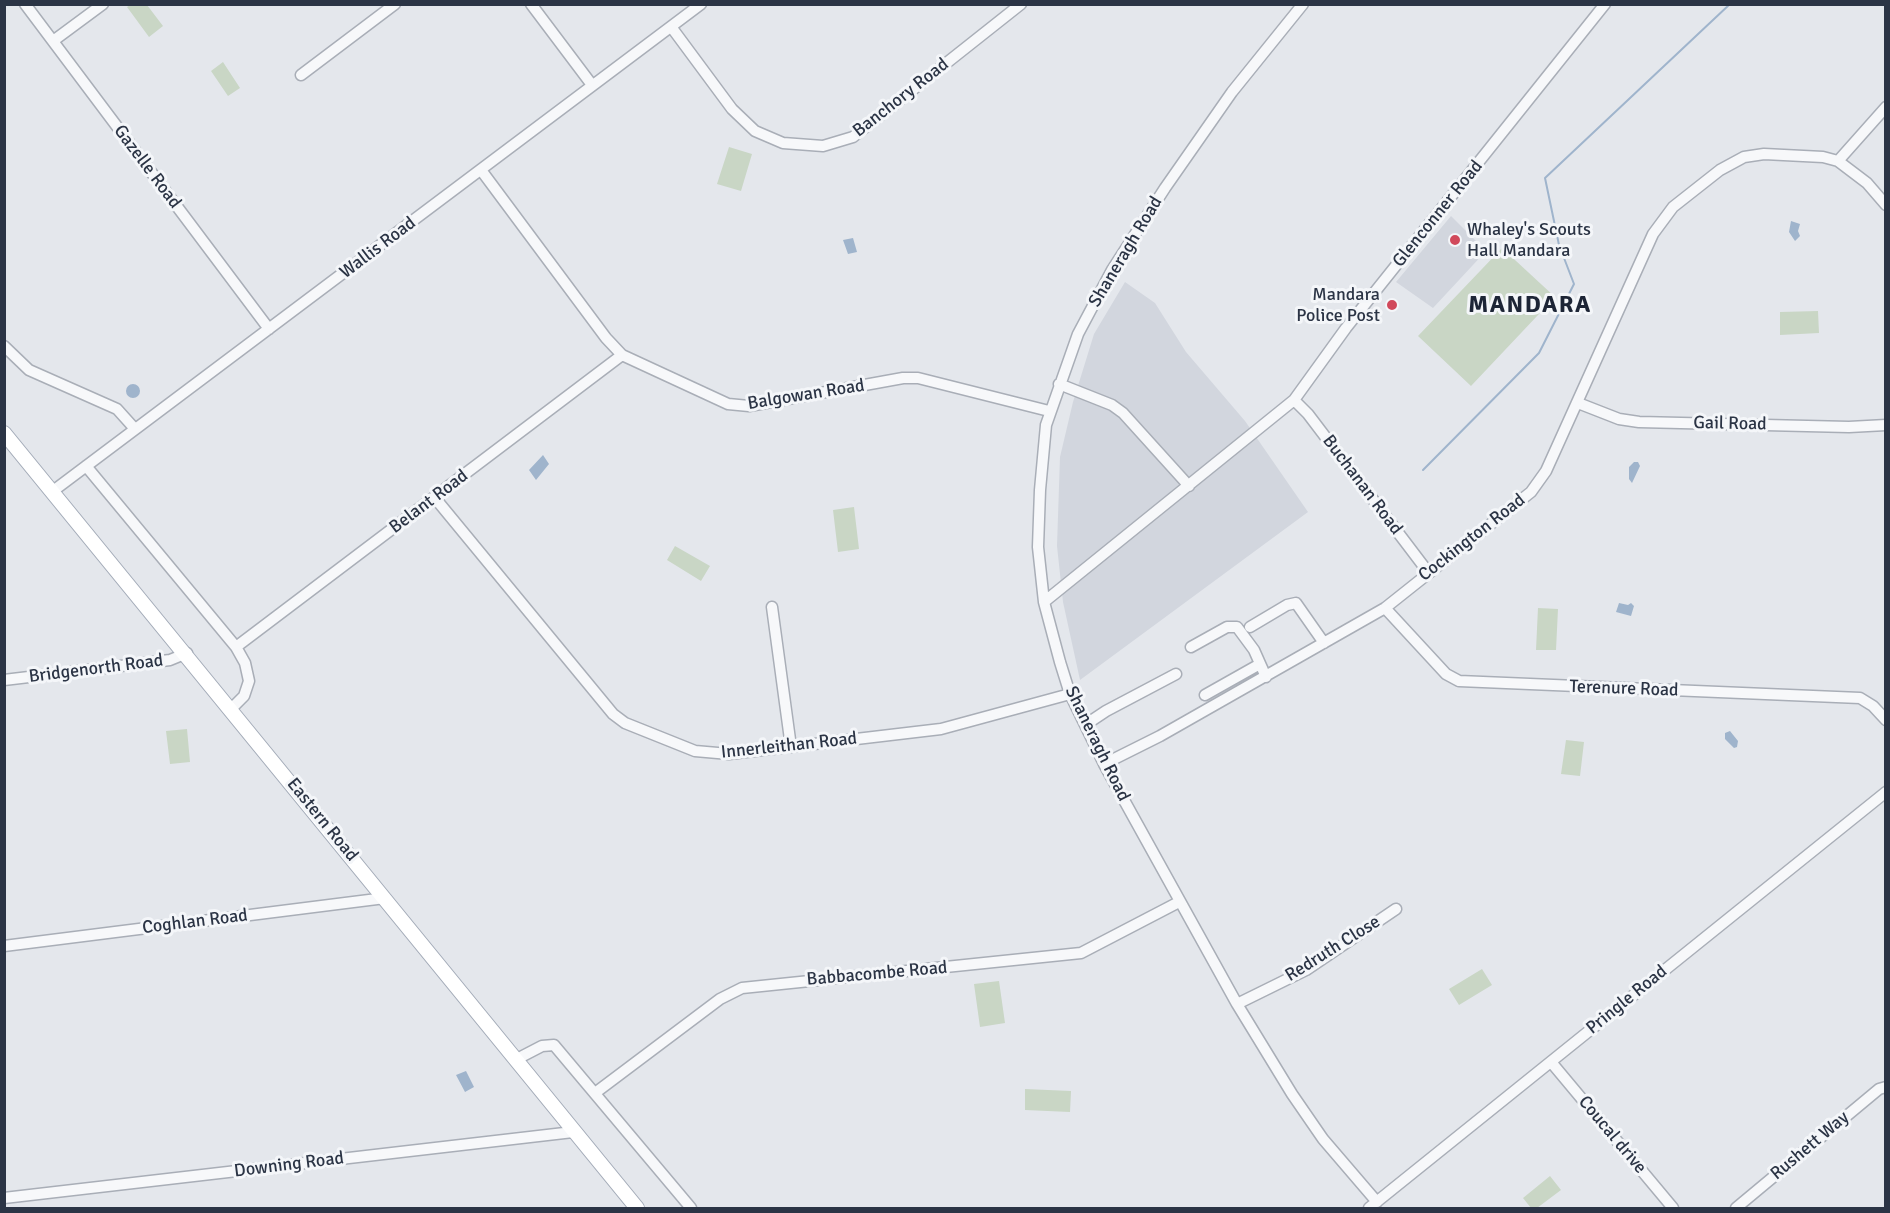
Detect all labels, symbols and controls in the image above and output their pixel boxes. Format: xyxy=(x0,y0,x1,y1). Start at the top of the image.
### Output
street label: Banchory Road xyxy=(849,54,953,142)
street label: Gazelle Road xyxy=(109,121,185,213)
street label: Glenconner Road xyxy=(1388,156,1488,272)
street label: Shaneragh Road xyxy=(1085,193,1167,311)
street label: Wallis Road xyxy=(336,213,420,283)
place label: Whaley's Scouts Hall Mandara xyxy=(1467,219,1591,262)
marker: Whaley's Scouts Hall Mandara xyxy=(1448,233,1462,247)
place label: Mandara Police Post xyxy=(1296,284,1380,326)
district label: MANDARA xyxy=(1468,292,1592,320)
marker: Mandara Police Post xyxy=(1385,298,1399,312)
street label: Balgowan Road xyxy=(746,375,866,415)
street label: Gail Road xyxy=(1693,413,1767,435)
street label: Buchanan Road xyxy=(1317,431,1407,539)
street label: Belant Road xyxy=(385,465,473,539)
street label: Cockington Road xyxy=(1414,490,1530,586)
street label: Bridgenorth Road xyxy=(28,650,164,688)
street label: Terenure Road xyxy=(1569,676,1679,702)
street label: Shaneragh Road xyxy=(1060,683,1134,805)
street label: Innerleithan Road xyxy=(720,728,858,764)
street label: Eastern Road xyxy=(282,774,362,866)
street label: Coghlan Road xyxy=(141,905,249,939)
street label: Redruth Close xyxy=(1282,911,1384,987)
street label: Babbacombe Road xyxy=(806,957,948,991)
street label: Pringle Road xyxy=(1582,961,1672,1039)
street label: Coucal drive xyxy=(1573,1092,1651,1178)
street label: Rushett Way xyxy=(1766,1107,1854,1185)
street label: Downing Road xyxy=(233,1148,345,1182)

